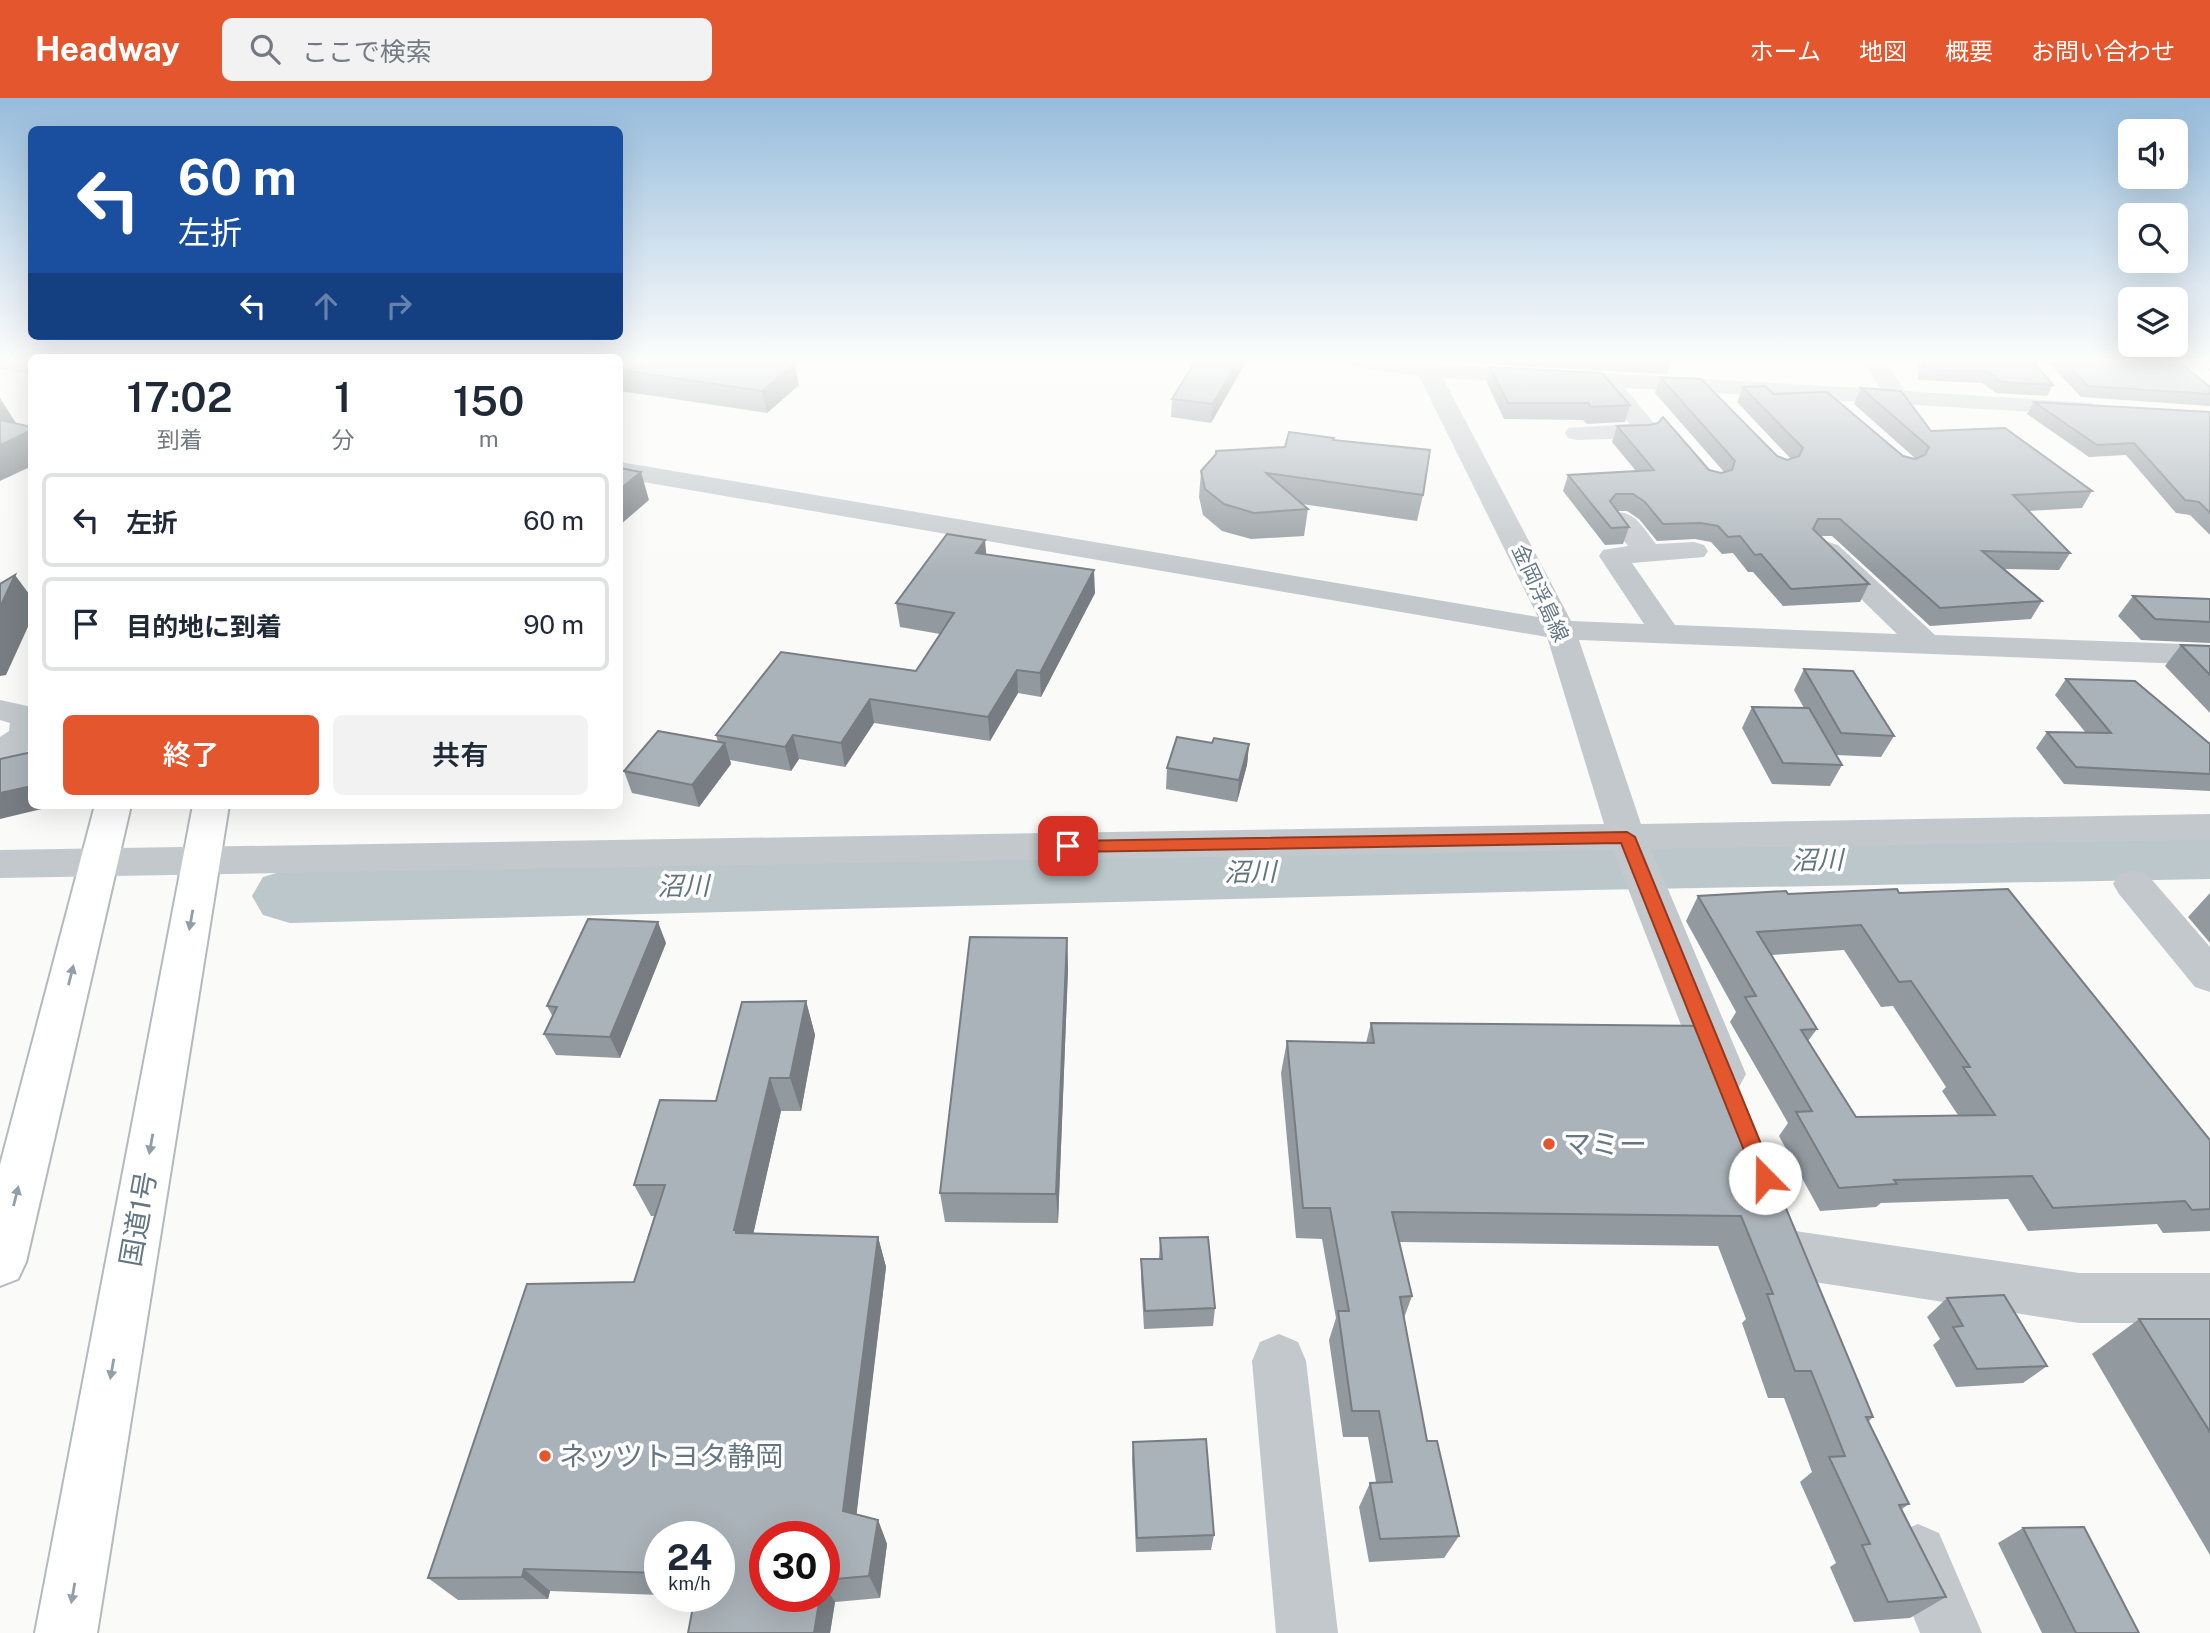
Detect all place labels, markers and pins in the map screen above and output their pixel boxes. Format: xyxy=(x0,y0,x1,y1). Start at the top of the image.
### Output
pin xyxy=(1038,816,1098,876)
place label: マミー xyxy=(1563,1127,1647,1160)
marker: マミー xyxy=(1541,1136,1557,1152)
place label: ネッツトヨタ静岡 xyxy=(559,1439,783,1472)
marker: ネッツトヨタ静岡 xyxy=(537,1448,553,1464)

